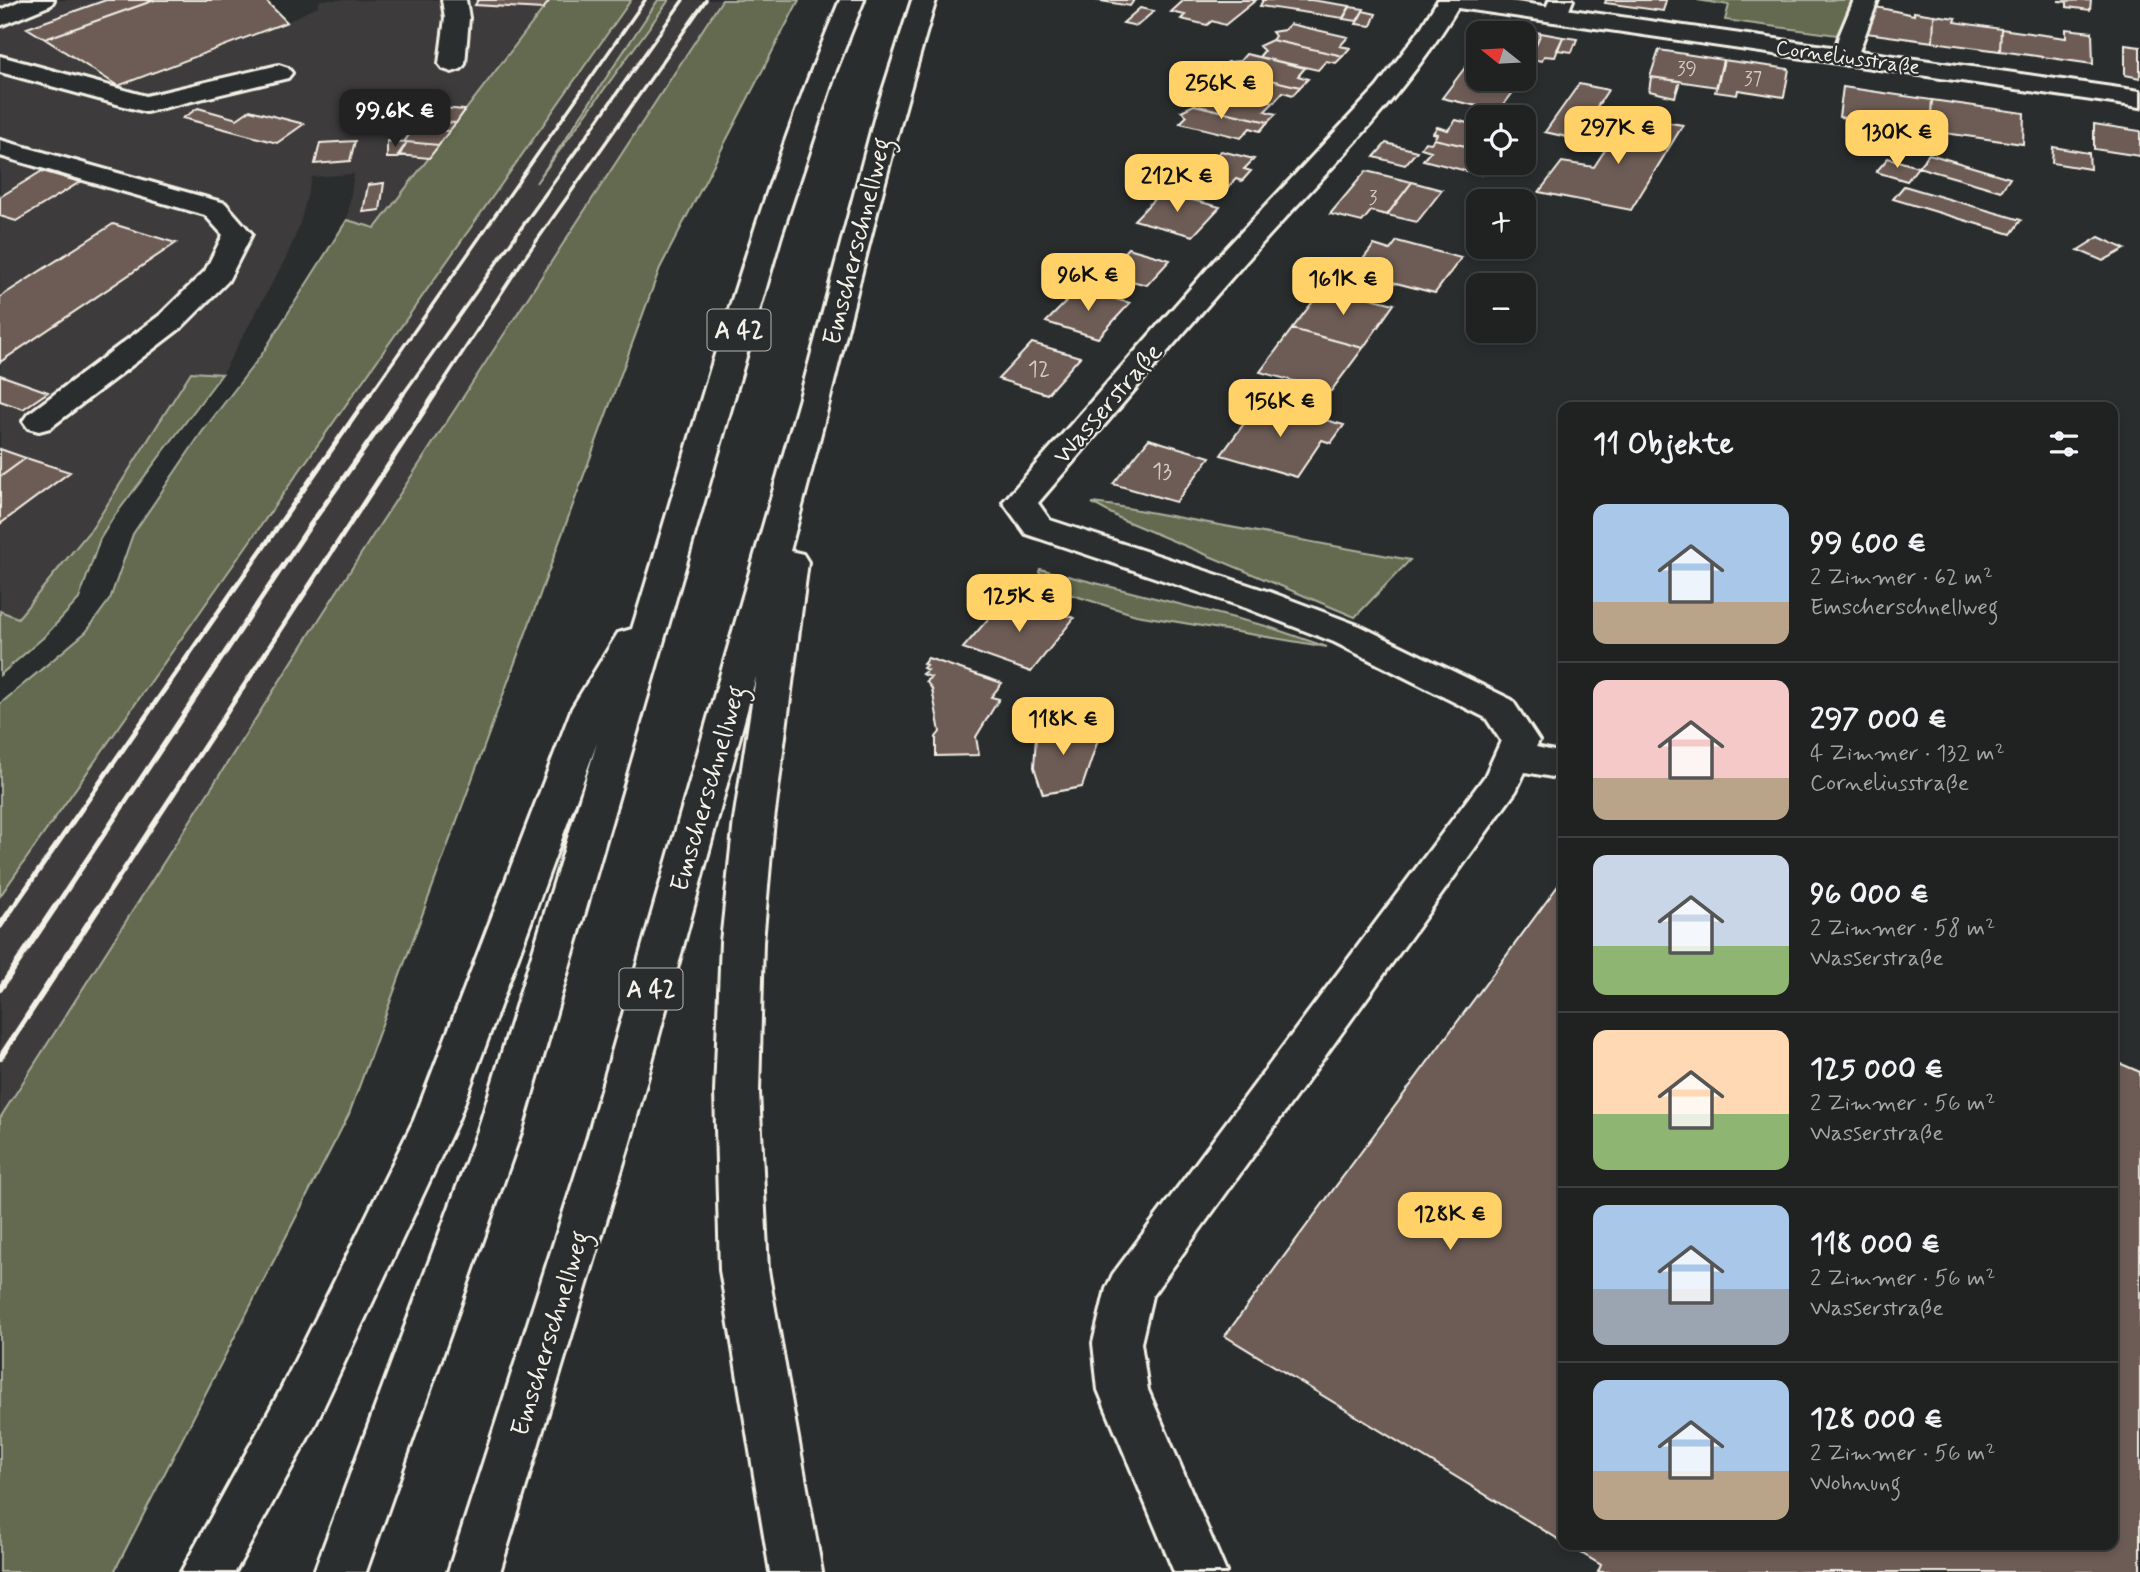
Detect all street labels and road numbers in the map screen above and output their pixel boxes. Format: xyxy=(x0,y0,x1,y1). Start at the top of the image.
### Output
street label: Corneliusstraße xyxy=(1774,34,1922,82)
street label: Emscherschnellweg xyxy=(816,134,903,350)
road number: A 42 xyxy=(708,310,770,351)
street label: Wasserstraße xyxy=(1046,336,1171,472)
street label: Emscherschnellweg xyxy=(663,681,758,897)
road number: A 42 xyxy=(620,968,682,1009)
street label: Emscherschnellweg xyxy=(503,1227,601,1441)

